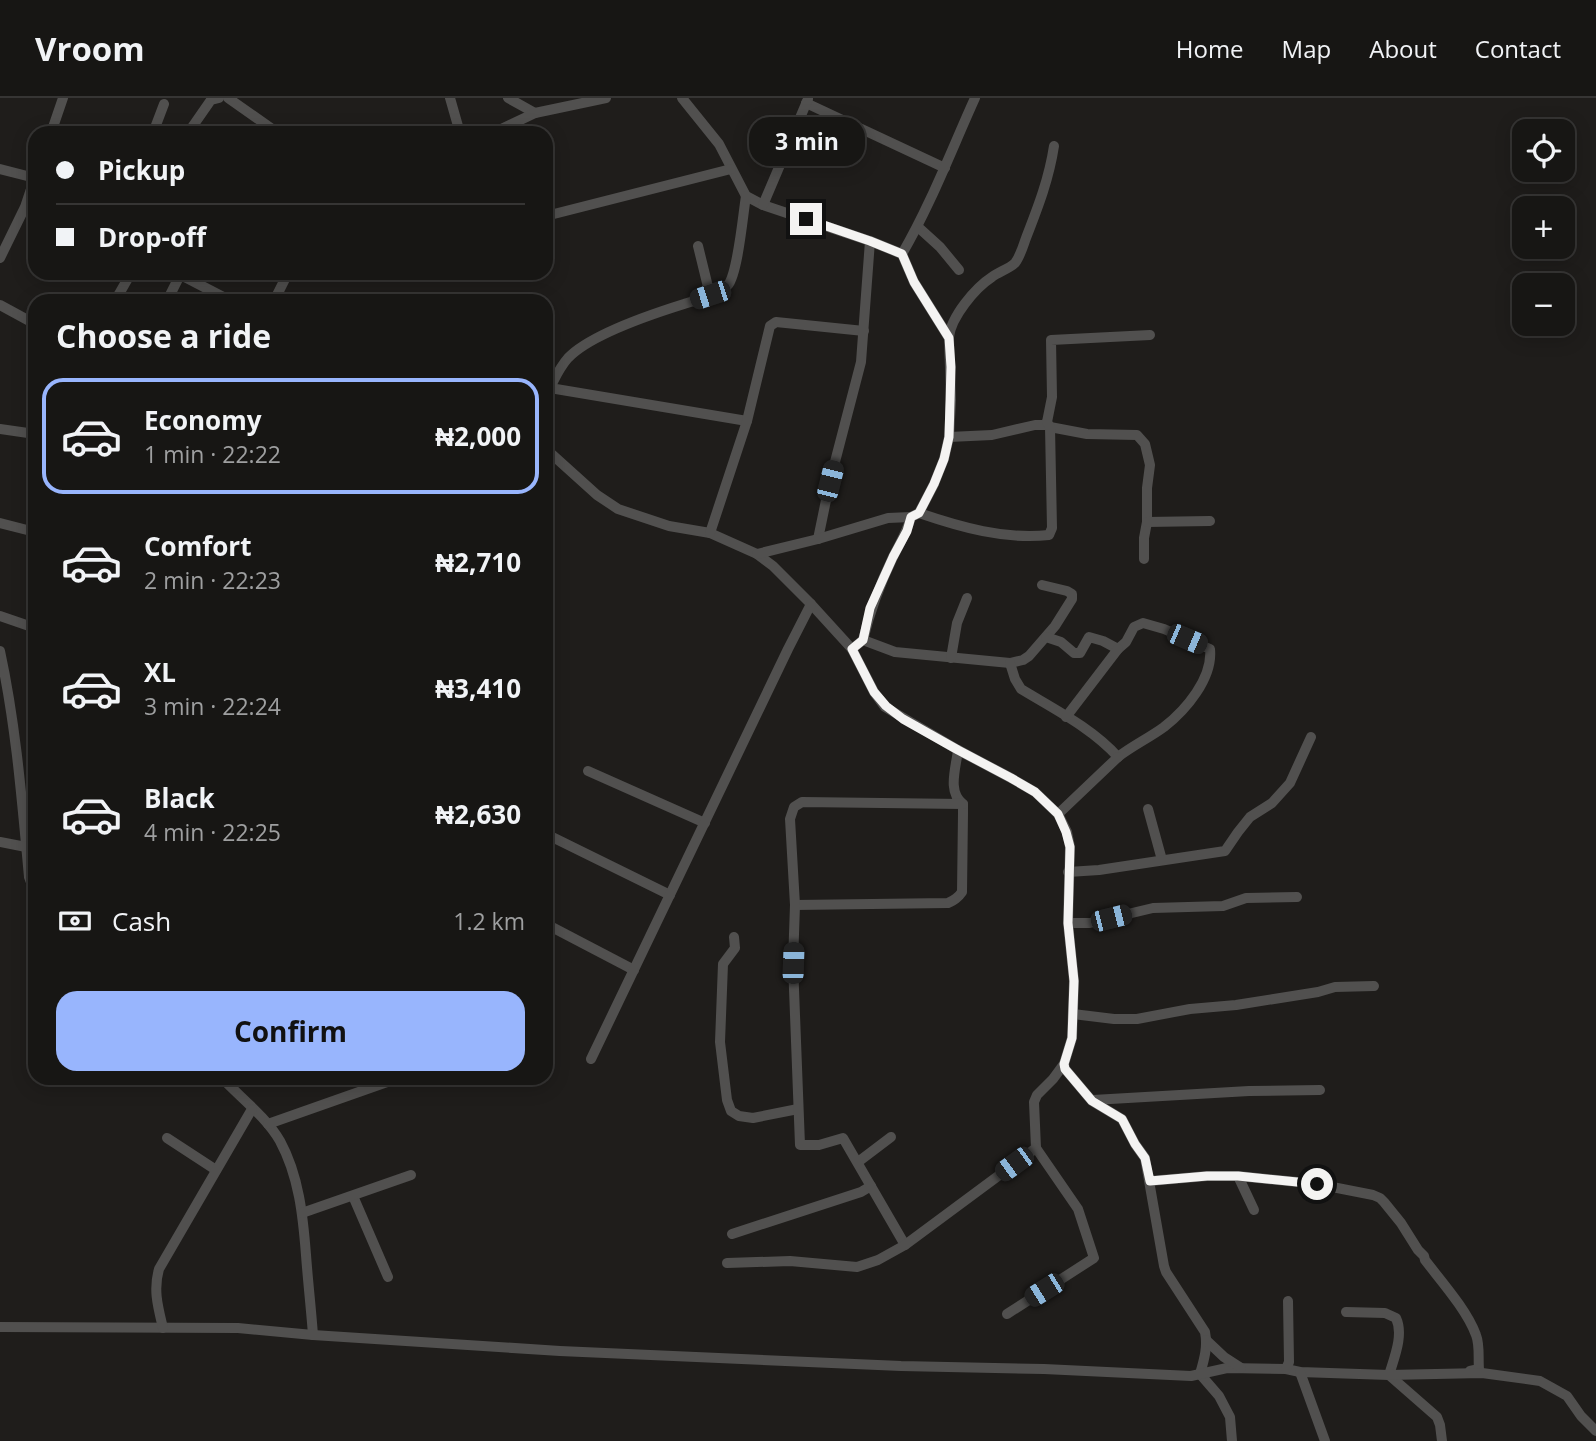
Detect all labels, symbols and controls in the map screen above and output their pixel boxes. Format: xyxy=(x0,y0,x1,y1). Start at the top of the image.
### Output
text: Vroom xyxy=(35,26,145,71)
text: Home xyxy=(1176,32,1244,65)
text: Map xyxy=(1282,32,1331,65)
text: About xyxy=(1369,32,1437,65)
text: Contact xyxy=(1475,32,1561,65)
callout: 3 min xyxy=(748,117,864,166)
map controls xyxy=(1512,119,1575,336)
button: locate xyxy=(1512,119,1575,182)
text: 3 min xyxy=(775,125,839,157)
text: Pickup xyxy=(98,152,185,188)
button: + xyxy=(1512,196,1575,259)
route end xyxy=(790,203,822,235)
text: Drop-off xyxy=(98,219,206,255)
button: − xyxy=(1512,273,1575,336)
car xyxy=(687,279,734,311)
text: Choose a ride xyxy=(56,314,271,357)
text: Economy xyxy=(144,402,262,438)
icon: car xyxy=(60,405,123,468)
text: ₦2,000 xyxy=(435,418,521,454)
text: 1 min · 22:22 xyxy=(144,438,281,470)
car xyxy=(815,458,846,504)
text: Comfort xyxy=(144,528,251,564)
icon: car xyxy=(60,531,123,594)
text: ₦2,710 xyxy=(435,544,521,580)
text: 2 min · 22:23 xyxy=(144,564,281,596)
car xyxy=(1164,621,1211,657)
text: XL xyxy=(144,654,176,690)
icon: car xyxy=(60,657,123,720)
text: ₦3,410 xyxy=(435,670,521,706)
text: 3 min · 22:24 xyxy=(144,690,281,722)
text: Black xyxy=(144,780,215,816)
icon: car xyxy=(60,783,123,846)
text: ₦2,630 xyxy=(435,796,521,832)
text: 4 min · 22:25 xyxy=(144,816,281,848)
icon: cash xyxy=(56,902,94,940)
text: Cash xyxy=(112,903,171,939)
car xyxy=(1089,903,1134,933)
text: 1.2 km xyxy=(453,905,525,937)
car xyxy=(782,942,805,984)
button: Confirm xyxy=(56,991,525,1071)
car xyxy=(991,1143,1038,1185)
route start xyxy=(1301,1168,1333,1200)
car xyxy=(1021,1270,1068,1310)

